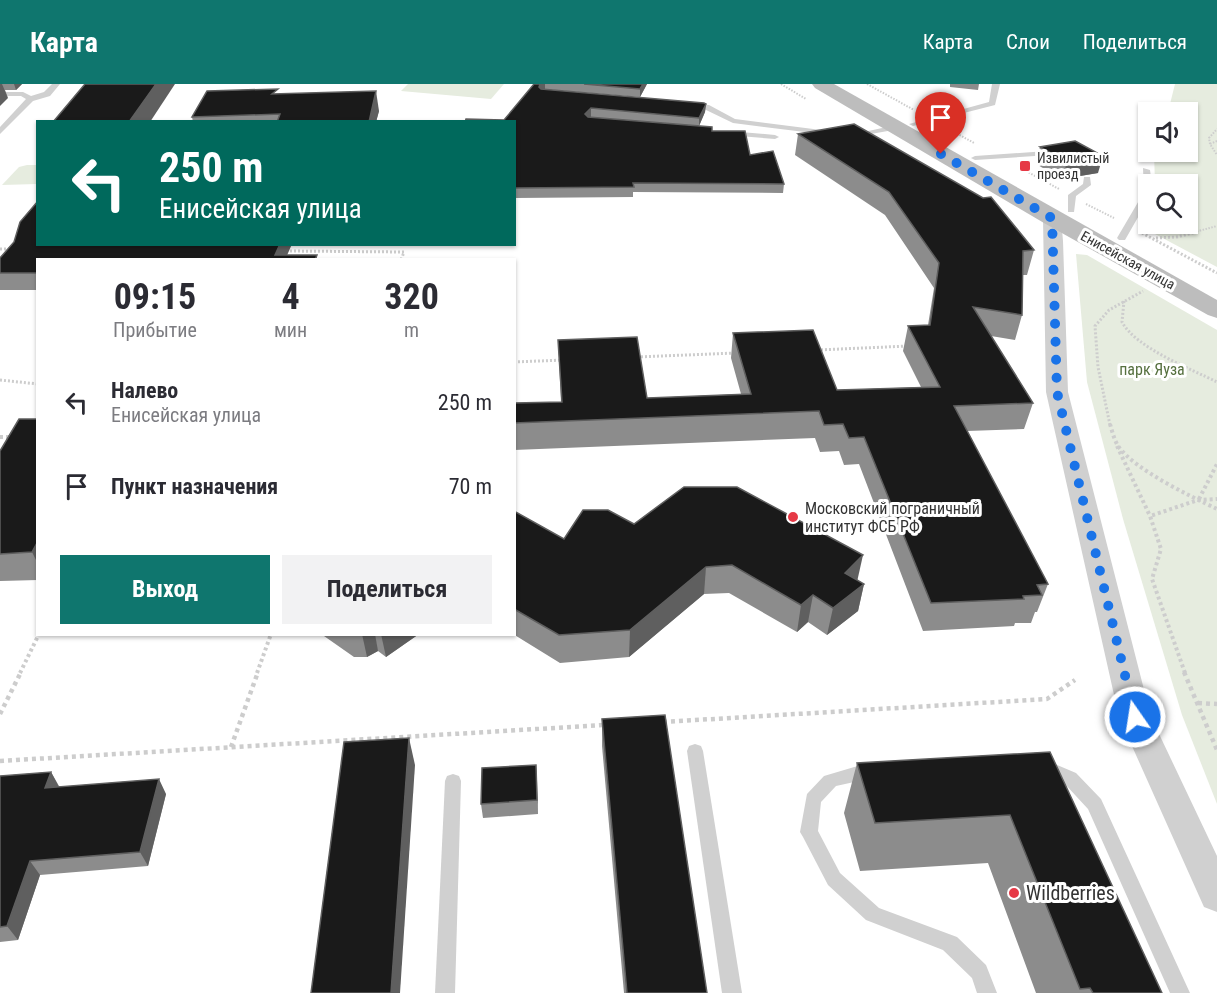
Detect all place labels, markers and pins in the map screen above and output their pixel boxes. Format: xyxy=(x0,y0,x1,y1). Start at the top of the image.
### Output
pin xyxy=(915,92,966,154)
place label: Извилистый проезд xyxy=(1037,150,1109,182)
marker: Извилистый проезд xyxy=(1018,159,1032,173)
place label: Московский пограничный институт ФСБ РФ xyxy=(805,499,980,536)
marker: Московский пограничный институт ФСБ РФ xyxy=(786,510,800,524)
place label: Wildberries xyxy=(1026,881,1115,905)
marker: Wildberries xyxy=(1007,886,1021,900)

